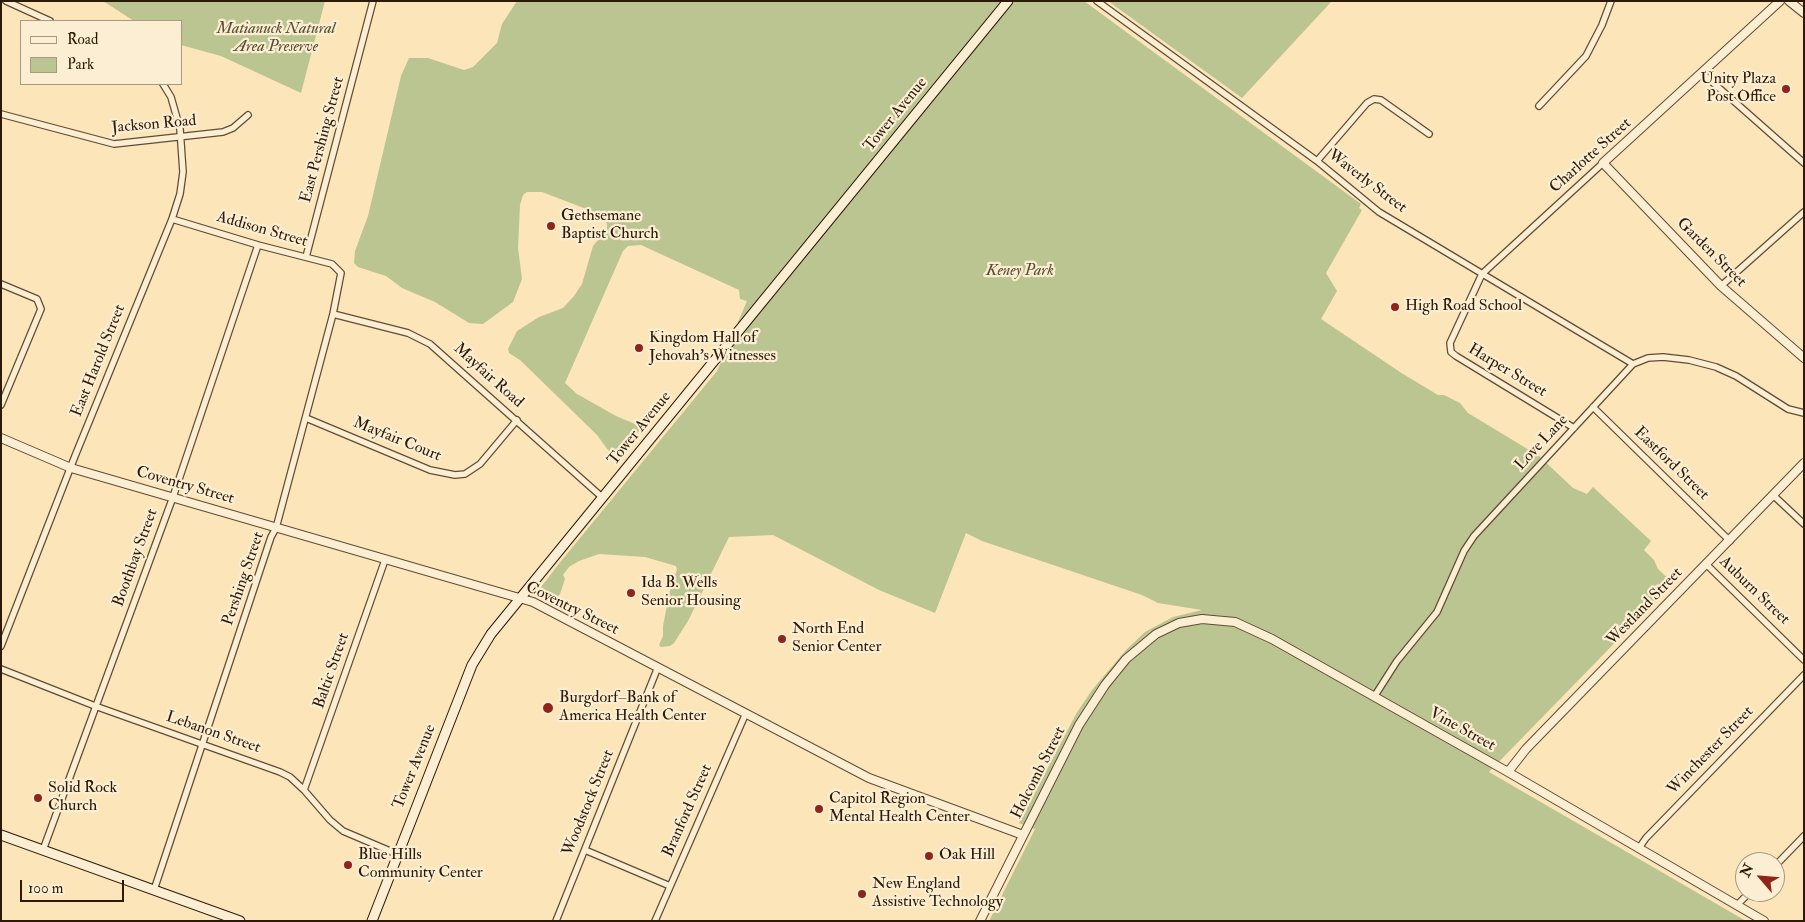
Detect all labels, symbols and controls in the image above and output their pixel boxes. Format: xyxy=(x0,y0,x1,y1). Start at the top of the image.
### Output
legend xyxy=(20,20,182,85)
park label: Matianuck Natural Area Preserve xyxy=(217,20,335,58)
text: Road xyxy=(67,30,98,49)
text: Park xyxy=(67,55,94,74)
place label: Unity Plaza Post Office xyxy=(1701,70,1776,108)
street label: Tower Avenue xyxy=(860,74,932,156)
street label: East Pershing Street xyxy=(297,75,349,205)
marker: Unity Plaza Post Office xyxy=(1780,83,1792,95)
street label: Jackson Road xyxy=(111,112,197,138)
street label: Charlotte Street xyxy=(1546,114,1636,198)
street label: Waverly Street xyxy=(1324,146,1410,218)
place label: Gethsemane Baptist Church xyxy=(561,207,659,245)
street label: Addison Street xyxy=(214,208,310,252)
street label: Garden Street xyxy=(1672,214,1750,292)
marker: Gethsemane Baptist Church xyxy=(545,220,557,232)
park label: Keney Park xyxy=(986,262,1054,282)
place label: High Road School xyxy=(1405,297,1522,317)
marker: High Road School xyxy=(1389,301,1401,313)
street label: East Harold Street xyxy=(68,302,130,420)
place label: Kingdom Hall of Jehovah's Witnesses xyxy=(649,329,776,367)
street label: Mayfair Road xyxy=(449,340,527,412)
street label: Harper Street xyxy=(1464,340,1550,402)
marker: Kingdom Hall of Jehovah's Witnesses xyxy=(633,342,645,354)
street label: Tower Avenue xyxy=(604,388,676,470)
street label: Love Lane xyxy=(1511,411,1573,475)
street label: Mayfair Court xyxy=(350,414,444,466)
street label: Eastford Street xyxy=(1629,423,1713,505)
street label: Coventry Street xyxy=(134,463,236,509)
street label: Boothbay Street xyxy=(109,506,163,610)
street label: Pershing Street xyxy=(219,530,269,628)
street label: Auburn Street xyxy=(1715,553,1793,629)
street label: Westland Street xyxy=(1603,564,1687,650)
place label: Ida B. Wells Senior Housing xyxy=(641,574,741,612)
street label: Coventry Street xyxy=(522,578,622,640)
marker: Ida B. Wells Senior Housing xyxy=(625,587,637,599)
place label: North End Senior Center xyxy=(792,620,881,658)
street label: Baltic Street xyxy=(310,631,354,711)
marker: North End Senior Center xyxy=(776,633,788,645)
place label: Burgdorf–Bank of America Health Center xyxy=(559,689,706,727)
marker: Burgdorf–Bank of America Health Center xyxy=(541,701,555,715)
street label: Winchester Street xyxy=(1664,703,1758,799)
street label: Vine Street xyxy=(1426,704,1498,756)
street label: Lebanon Street xyxy=(163,708,263,758)
street label: Tower Avenue xyxy=(389,722,441,812)
street label: Holcomb Street xyxy=(1008,724,1070,822)
street label: Woodstock Street xyxy=(559,747,619,859)
street label: Branford Street xyxy=(659,762,717,860)
place label: Solid Rock Church xyxy=(48,779,117,817)
place label: Capitol Region Mental Health Center xyxy=(829,790,970,828)
marker: Solid Rock Church xyxy=(32,792,44,804)
marker: Capitol Region Mental Health Center xyxy=(813,803,825,815)
place label: Blue Hills Community Center xyxy=(358,846,483,884)
place label: Oak Hill xyxy=(939,846,995,866)
marker: Oak Hill xyxy=(923,850,935,862)
north arrow xyxy=(1735,852,1785,902)
marker: Blue Hills Community Center xyxy=(342,859,354,871)
text: N xyxy=(1737,861,1757,880)
scale bar xyxy=(22,870,126,902)
place label: New England Assistive Technology xyxy=(872,875,1003,913)
text: 100 m xyxy=(28,879,63,898)
marker: New England Assistive Technology xyxy=(856,888,868,900)

